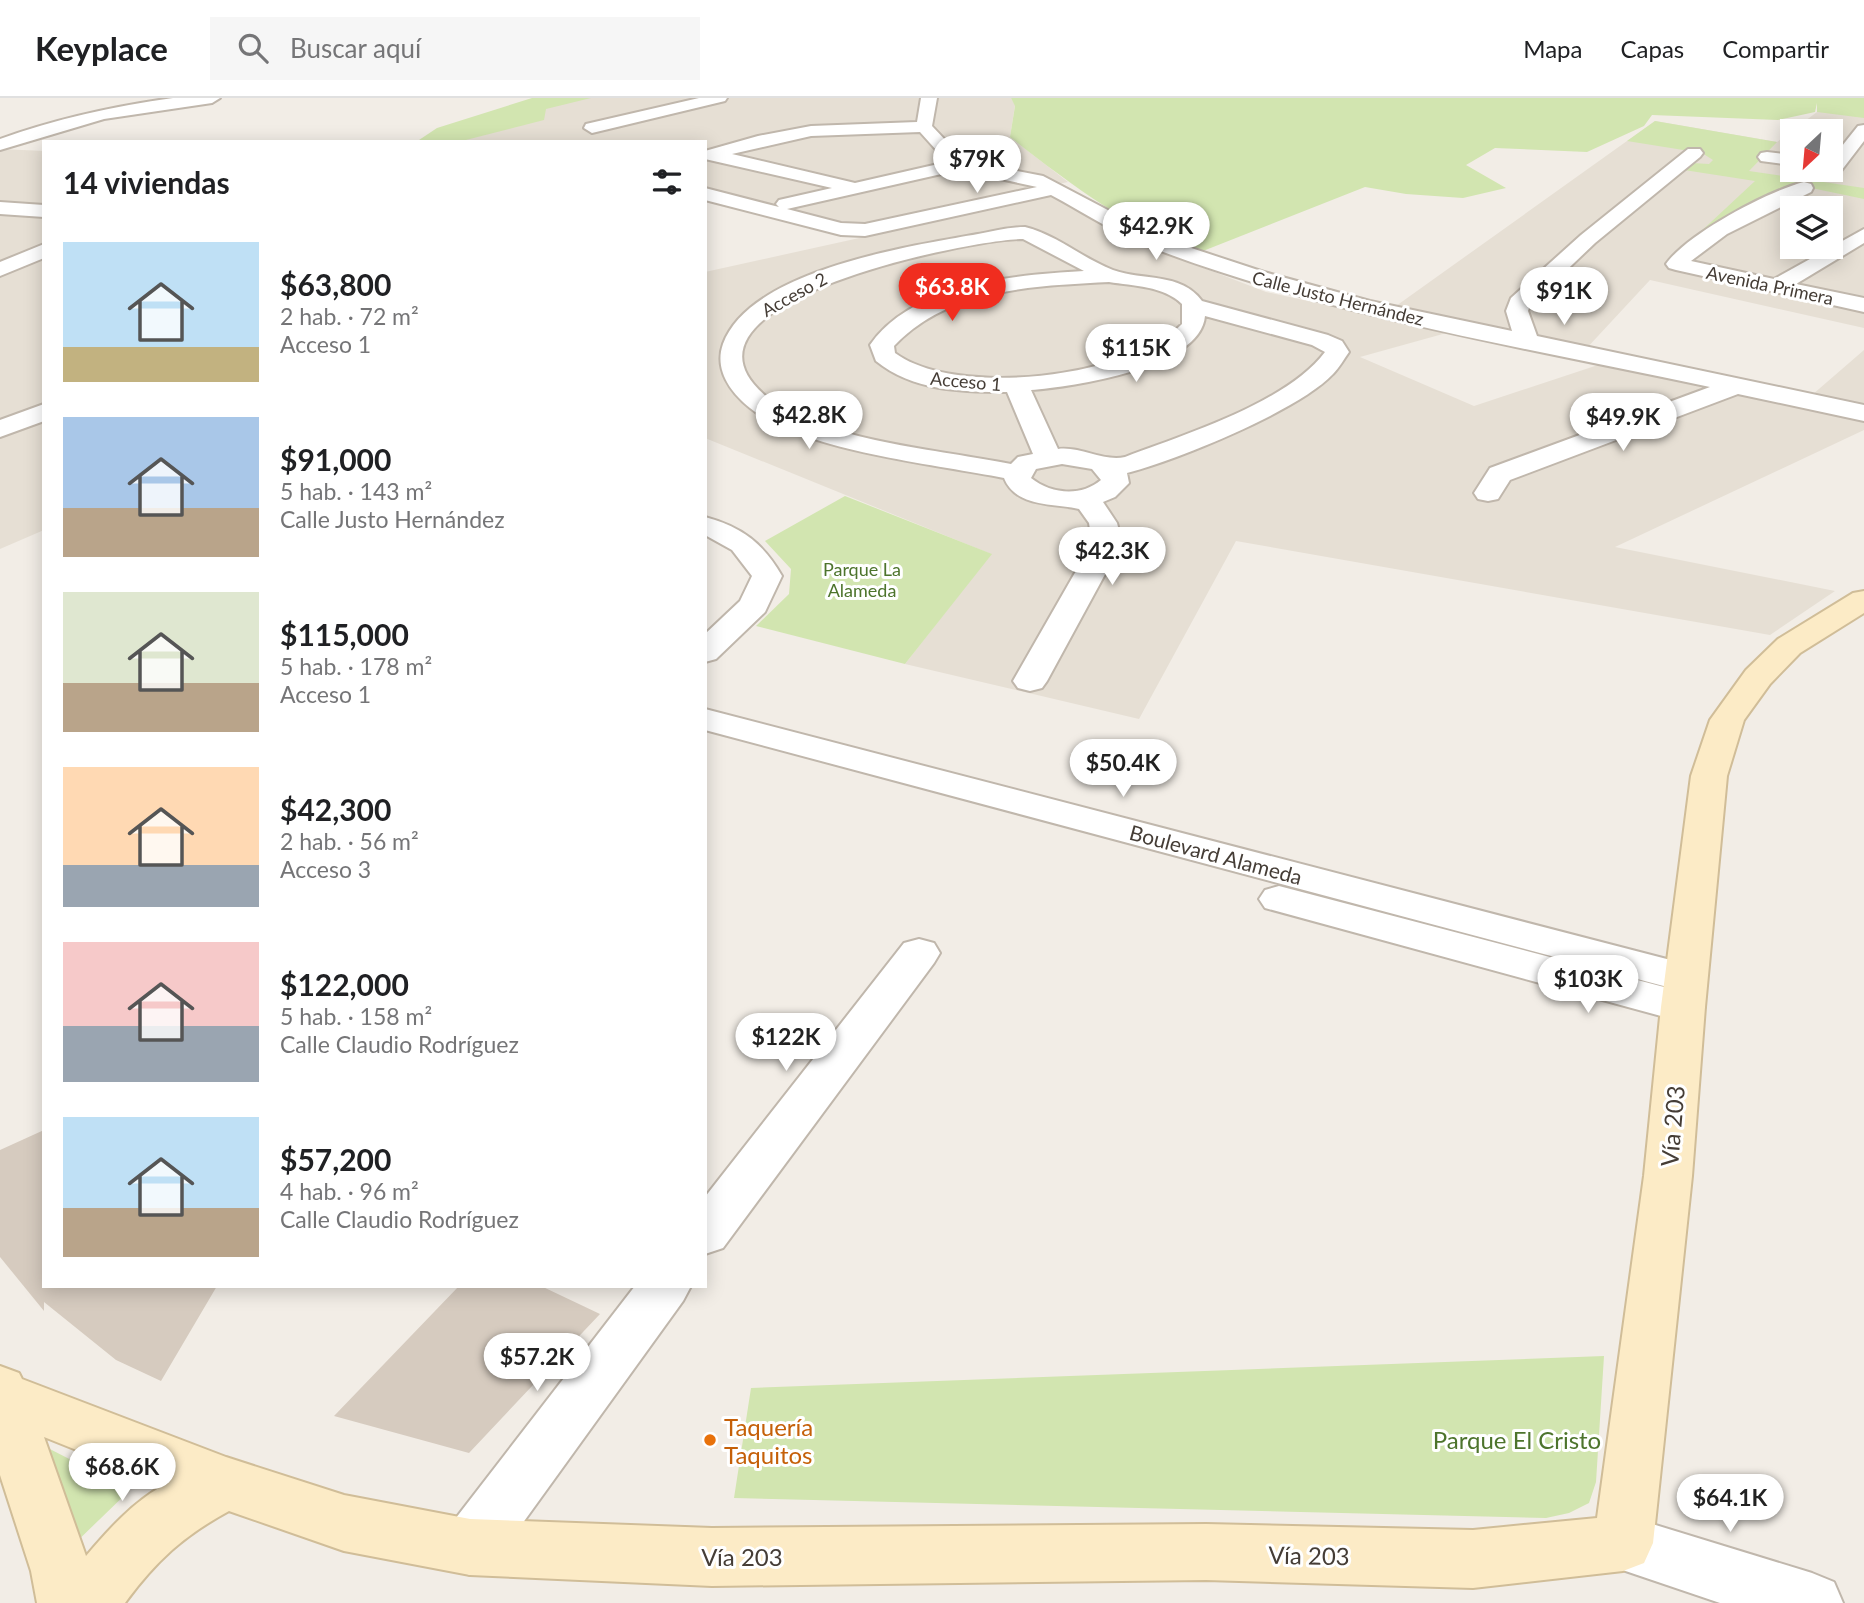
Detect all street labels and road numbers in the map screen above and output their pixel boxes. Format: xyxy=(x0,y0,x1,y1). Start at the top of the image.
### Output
street label: Avenida Primera xyxy=(1705,261,1835,309)
street label: Calle Justo Hernández xyxy=(1250,266,1426,330)
street label: Acceso 2 xyxy=(757,267,831,321)
street label: Acceso 1 xyxy=(929,367,1003,395)
street label: Boulevard Alameda xyxy=(1127,819,1305,889)
street label: Vía 203 xyxy=(1654,1084,1690,1168)
street label: Vía 203 xyxy=(1268,1540,1350,1570)
street label: Vía 203 xyxy=(701,1542,783,1571)

